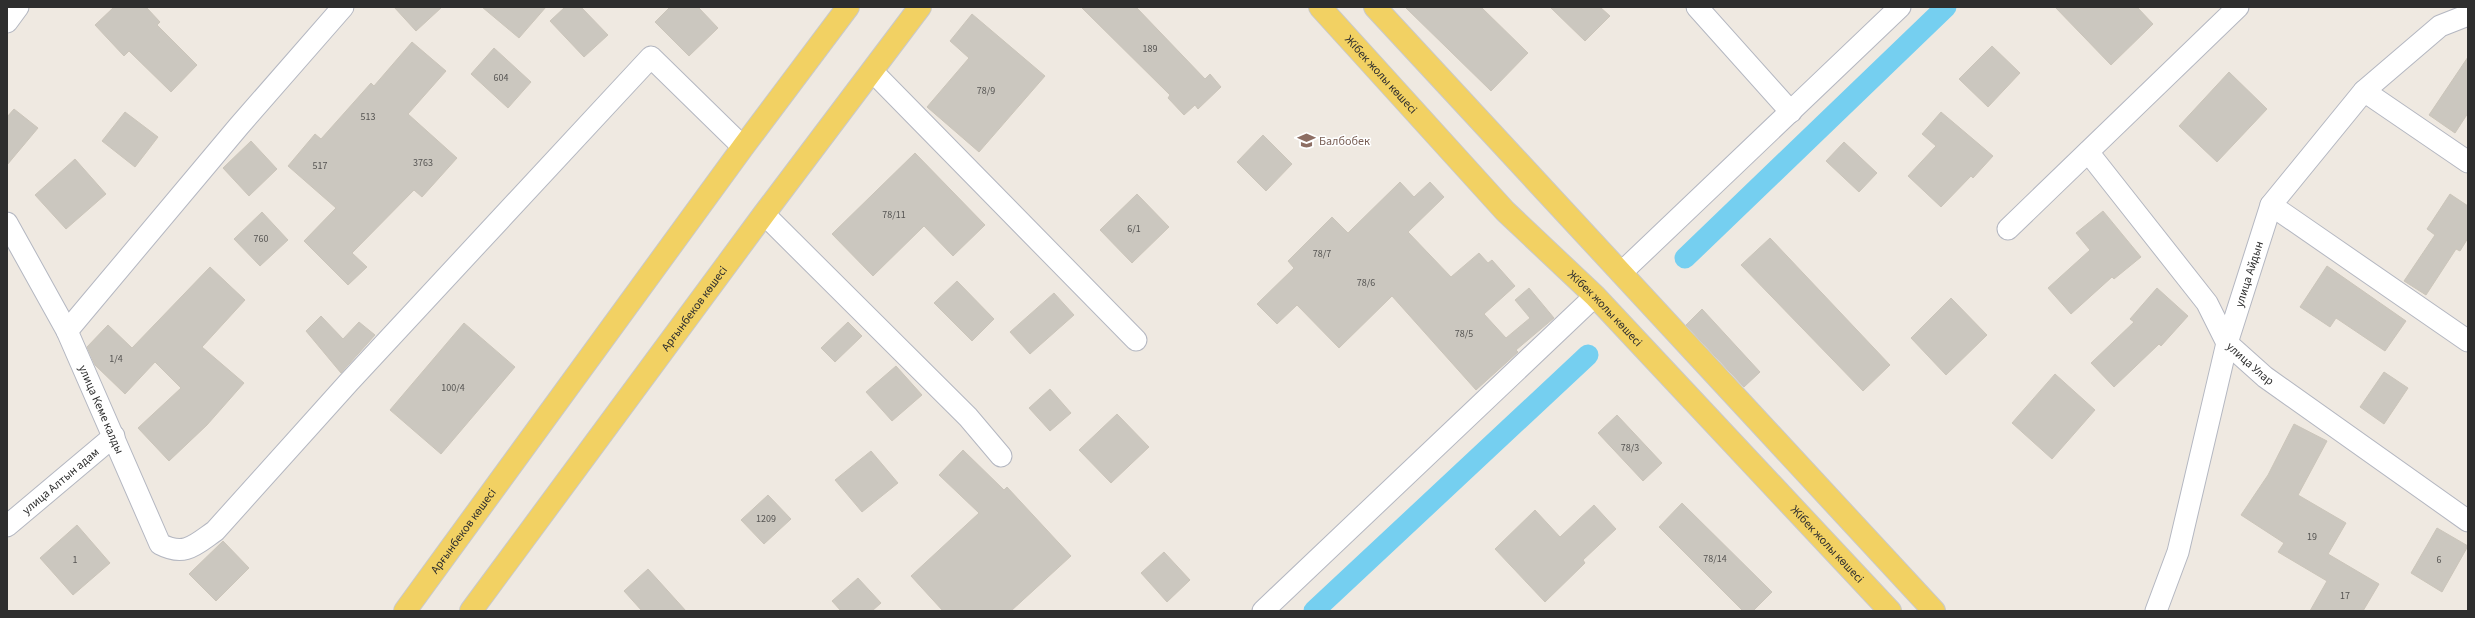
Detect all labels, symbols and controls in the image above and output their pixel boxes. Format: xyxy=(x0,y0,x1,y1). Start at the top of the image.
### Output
street label: Жібек жолы көшесі xyxy=(1341,31,1421,118)
house number: 189 xyxy=(1143,42,1157,56)
house number: 604 xyxy=(494,71,508,85)
house number: 78/9 xyxy=(977,84,995,98)
house number: 513 xyxy=(361,110,375,124)
school or university icon: Балбобек xyxy=(1296,131,1316,151)
place label: Балбобек xyxy=(1319,133,1370,150)
house number: 3763 xyxy=(413,156,433,170)
house number: 517 xyxy=(313,159,327,173)
house number: 78/11 xyxy=(882,208,906,222)
house number: 6/1 xyxy=(1127,222,1141,236)
house number: 760 xyxy=(254,232,268,246)
street label: улица Айдын xyxy=(2230,239,2267,309)
house number: 78/7 xyxy=(1313,247,1331,261)
street label: Арғынбеков көшесі xyxy=(657,262,731,355)
street label: Жібек жолы көшесі xyxy=(1564,266,1647,350)
house number: 78/6 xyxy=(1357,276,1375,290)
house number: 78/5 xyxy=(1455,327,1473,341)
street label: улица Улар xyxy=(2223,338,2278,389)
house number: 1/4 xyxy=(109,352,123,366)
street label: улица Кеме калды xyxy=(74,362,128,456)
house number: 100/4 xyxy=(441,381,465,395)
house number: 78/3 xyxy=(1621,441,1639,455)
street label: улица Алтын адам xyxy=(18,444,103,518)
street label: Арғынбеков көшесі xyxy=(426,485,500,577)
street label: Жібек жолы көшесі xyxy=(1787,501,1868,587)
house number: 1209 xyxy=(756,512,776,526)
house number: 19 xyxy=(2307,530,2317,544)
house number: 78/14 xyxy=(1703,552,1727,566)
house number: 1 xyxy=(73,553,78,567)
house number: 6 xyxy=(2437,553,2442,567)
house number: 17 xyxy=(2340,589,2350,603)

